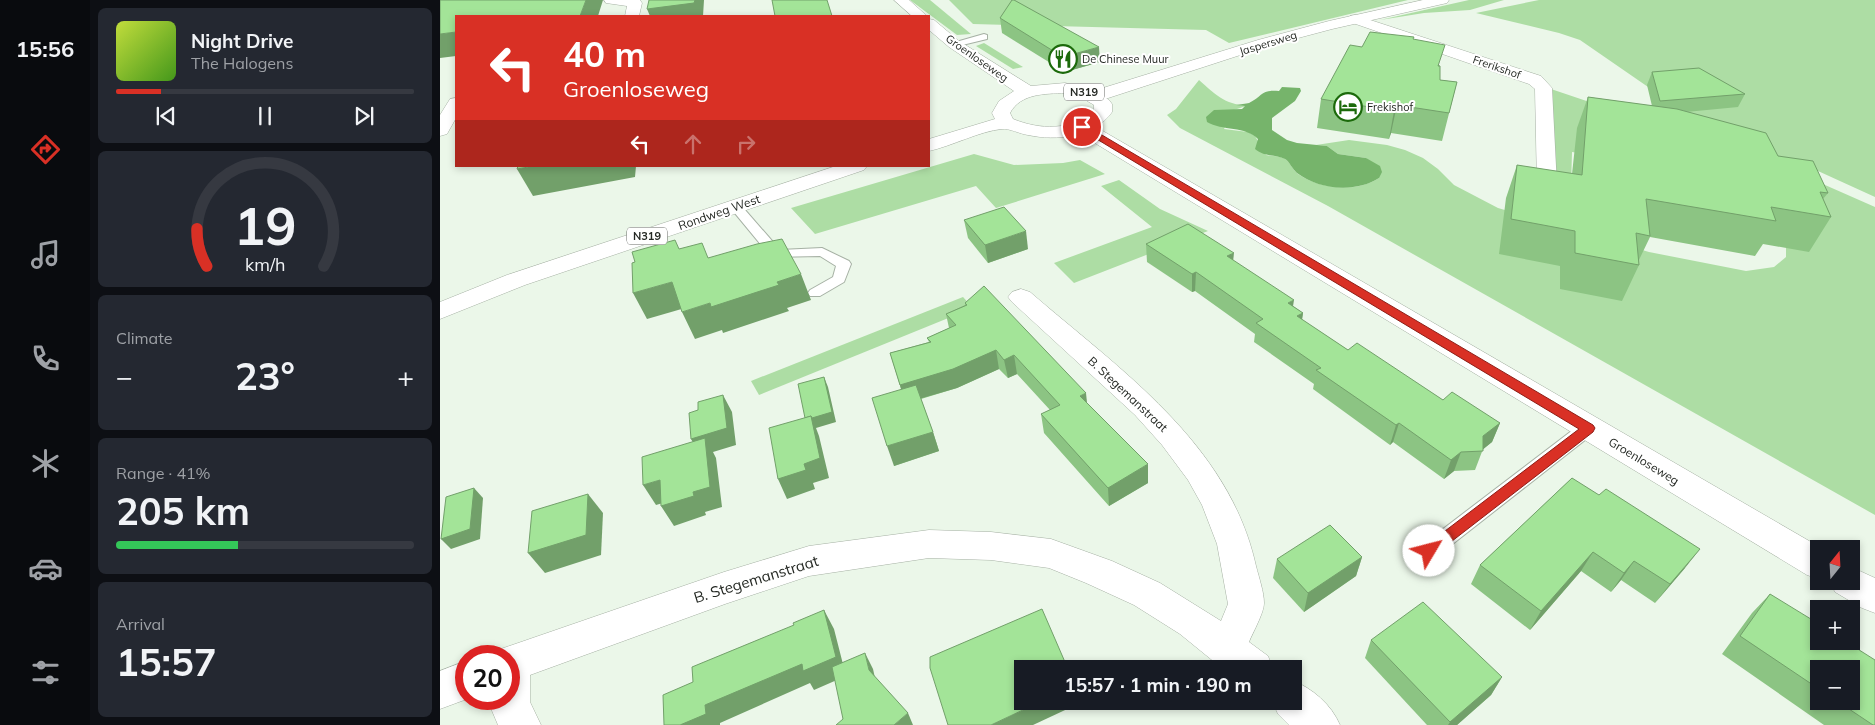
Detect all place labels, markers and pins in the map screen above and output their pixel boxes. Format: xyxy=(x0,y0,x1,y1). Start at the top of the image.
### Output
restaurant icon: De Chinese Muur xyxy=(1048,44,1078,74)
place label: De Chinese Muur xyxy=(1082,52,1169,66)
hotel icon: Frekishof xyxy=(1333,92,1363,122)
place label: Frekishof xyxy=(1367,100,1413,114)
pin xyxy=(1061,106,1103,148)

